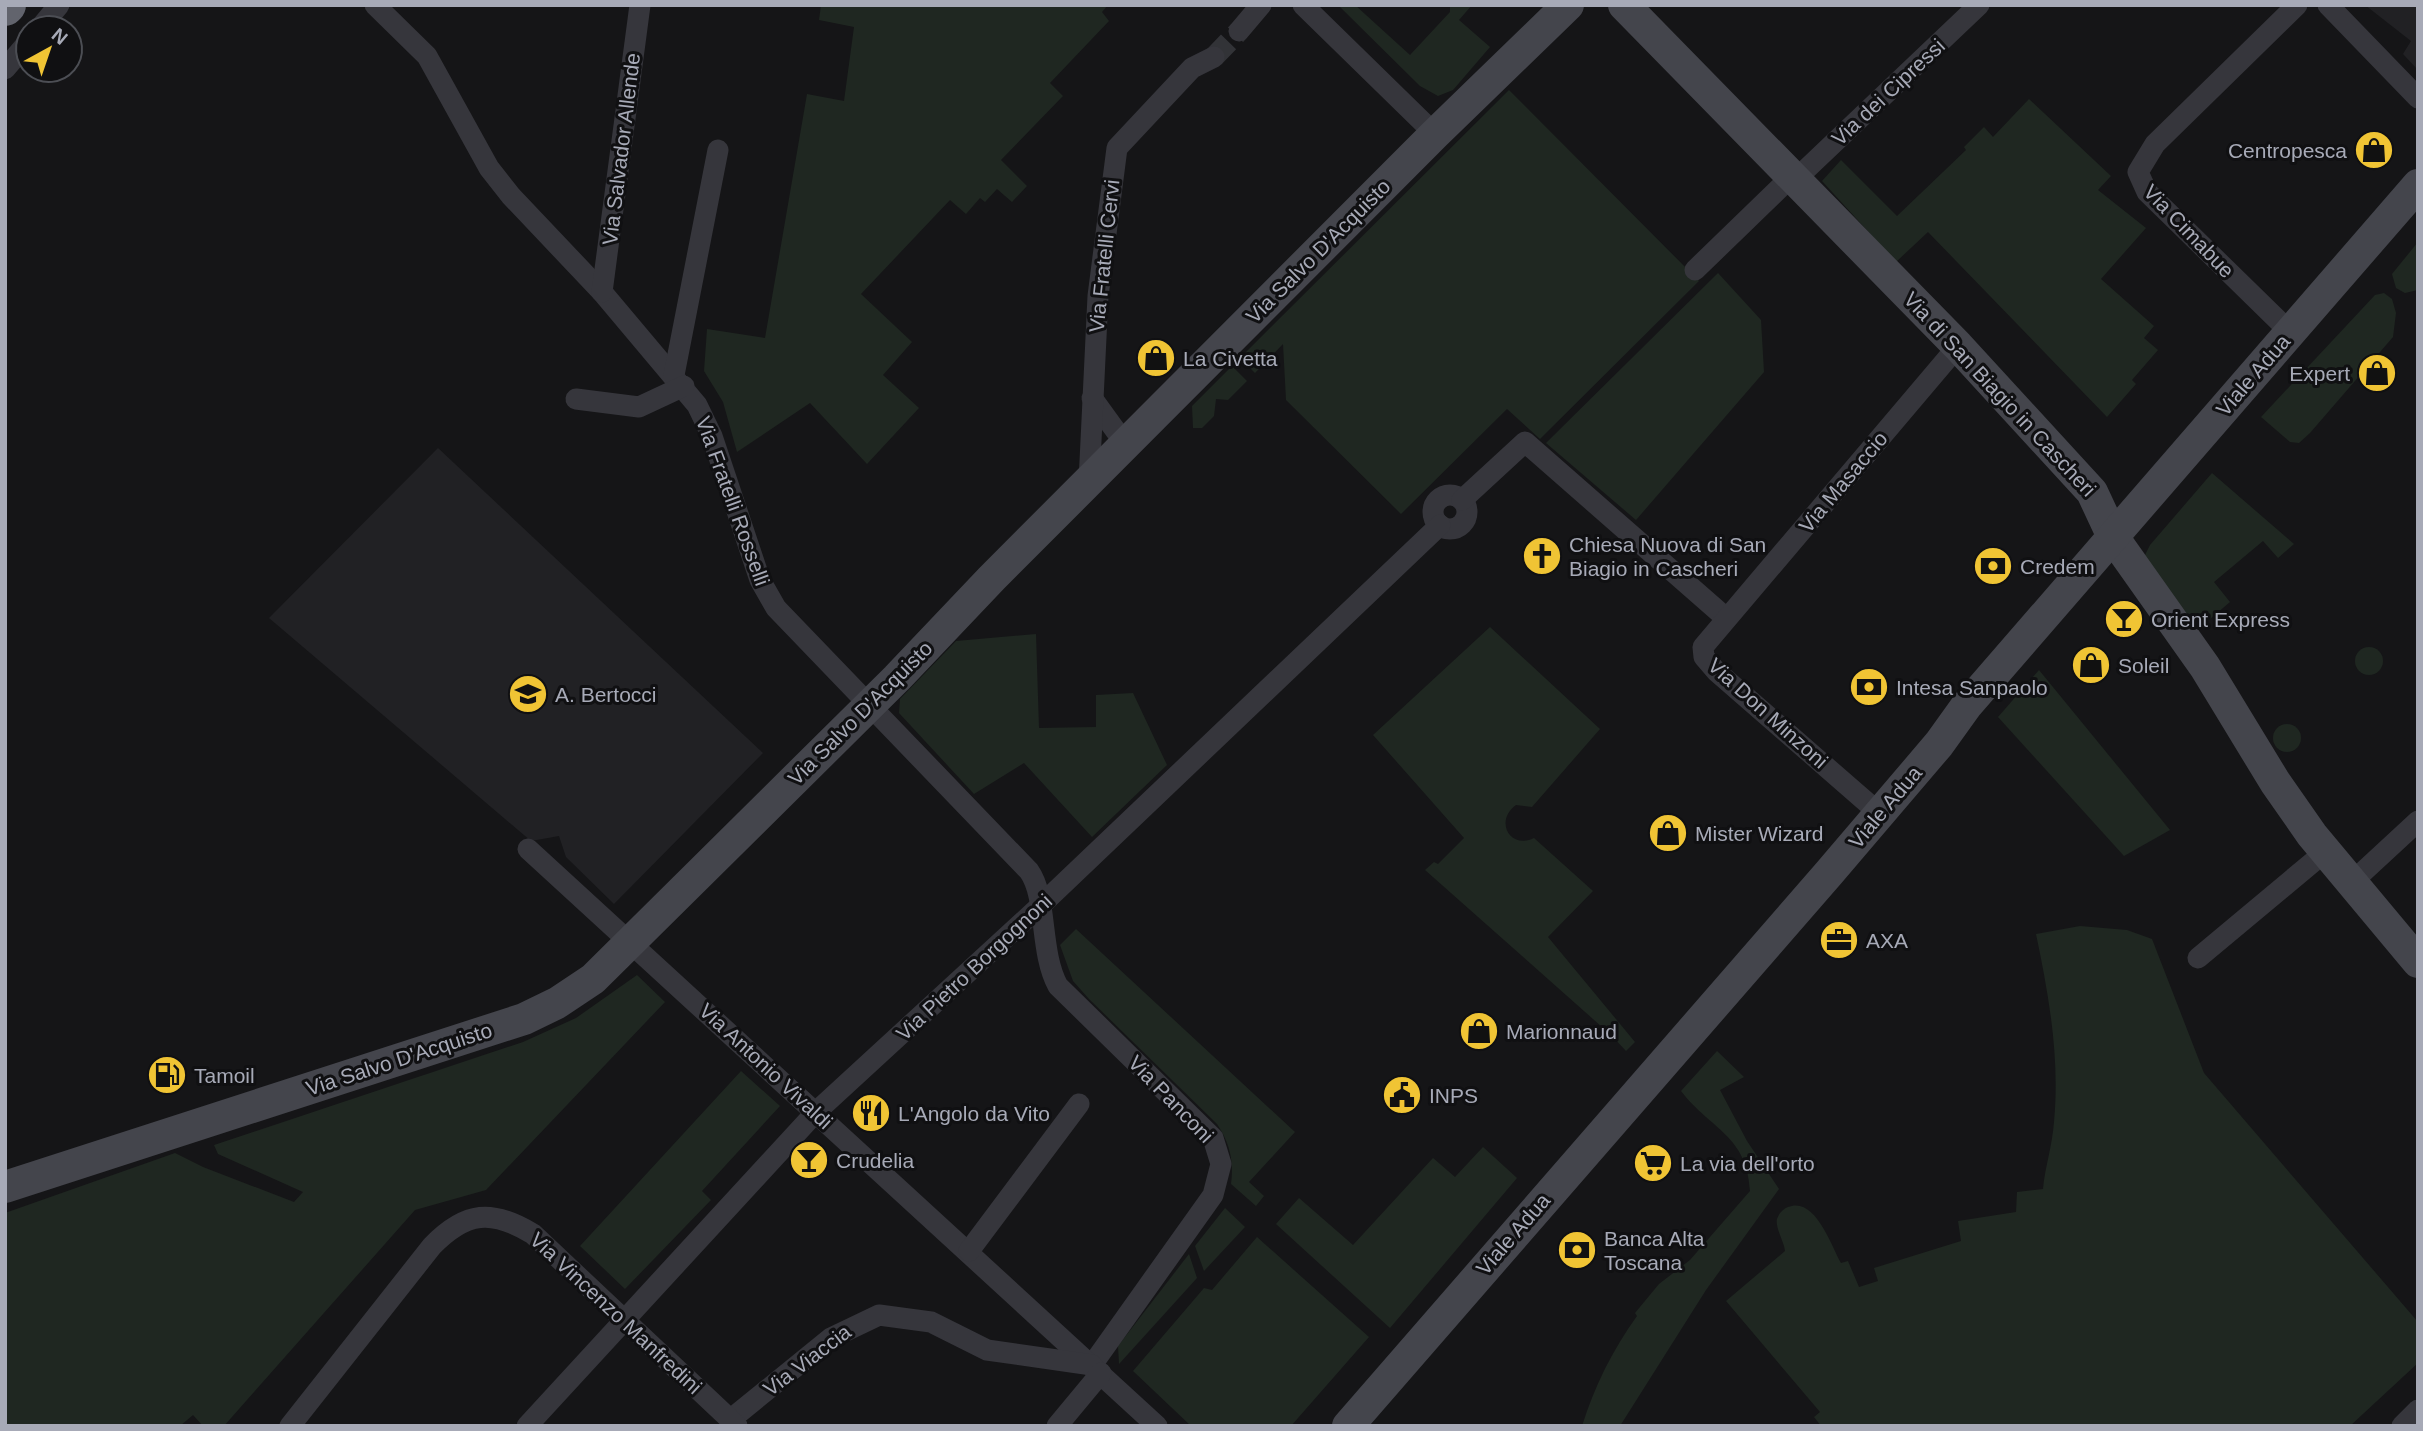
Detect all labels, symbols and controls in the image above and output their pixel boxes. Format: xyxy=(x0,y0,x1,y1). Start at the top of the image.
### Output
north arrow xyxy=(14,14,84,84)
text: N xyxy=(48,24,72,49)
street label: Via dei Cipressi xyxy=(1827,34,1949,150)
street label: Via Salvador Allende xyxy=(598,52,644,246)
shop icon: Centropesca xyxy=(2353,129,2395,171)
place label: Centropesca xyxy=(2228,139,2347,162)
street label: Via Salvo D'Acquisto xyxy=(1241,174,1395,328)
street label: Via Fratelli Cervi xyxy=(1085,178,1123,334)
street label: Via Cimabue xyxy=(2139,180,2239,282)
street label: Via di San Biagio in Cascheri xyxy=(1899,287,2101,501)
street label: Viale Adua xyxy=(2212,329,2295,420)
shop icon: La Civetta xyxy=(1135,337,1177,379)
place label: La Civetta xyxy=(1183,347,1278,370)
shop icon: Expert xyxy=(2356,352,2398,394)
place label: Expert xyxy=(2289,362,2350,385)
street label: Via Fratelli Rosselli xyxy=(692,413,774,589)
street label: Via Masaccio xyxy=(1794,427,1892,537)
place label: Chiesa Nuova di San Biagio in Cascheri xyxy=(1569,533,1766,580)
church icon: Chiesa Nuova di San Biagio in Cascheri xyxy=(1521,535,1563,577)
bank icon: Credem xyxy=(1972,545,2014,587)
place label: Credem xyxy=(2020,555,2095,578)
bar icon: Orient Express xyxy=(2103,598,2145,640)
place label: Orient Express xyxy=(2151,608,2290,631)
street label: Via Salvo D'Acquisto xyxy=(783,636,937,790)
shop icon: Soleil xyxy=(2070,644,2112,686)
street label: Via Don Minzoni xyxy=(1704,653,1832,773)
place label: Soleil xyxy=(2118,654,2169,677)
bank icon: Intesa Sanpaolo xyxy=(1848,666,1890,708)
school or university icon: A. Bertocci xyxy=(507,673,549,715)
place label: Intesa Sanpaolo xyxy=(1896,676,2048,699)
place label: A. Bertocci xyxy=(555,683,657,706)
street label: Viale Adua xyxy=(1844,761,1926,853)
shop icon: Mister Wizard xyxy=(1647,812,1689,854)
place label: Mister Wizard xyxy=(1695,822,1823,845)
street label: Via Pietro Borgognoni xyxy=(892,889,1056,1045)
office icon: AXA xyxy=(1818,919,1860,961)
place label: AXA xyxy=(1866,929,1908,952)
street label: Via Antonio Vivaldi xyxy=(695,999,837,1133)
shop icon: Marionnaud xyxy=(1458,1010,1500,1052)
street label: Via Salvo D'Acquisto xyxy=(303,1018,495,1100)
place label: Marionnaud xyxy=(1506,1020,1617,1043)
street label: Via Panconi xyxy=(1124,1051,1218,1147)
fuel station icon: Tamoil xyxy=(146,1054,188,1096)
place label: Tamoil xyxy=(194,1064,255,1087)
public building icon: INPS xyxy=(1381,1074,1423,1116)
place label: INPS xyxy=(1429,1084,1478,1107)
restaurant icon: L'Angolo da Vito xyxy=(850,1092,892,1134)
place label: L'Angolo da Vito xyxy=(898,1102,1050,1125)
bar icon: Crudelia xyxy=(788,1139,830,1181)
supermarket icon: La via dell'orto xyxy=(1632,1142,1674,1184)
place label: Crudelia xyxy=(836,1149,915,1172)
place label: La via dell'orto xyxy=(1680,1152,1815,1175)
street label: Viale Adua xyxy=(1472,1188,1555,1279)
place label: Banca Alta Toscana xyxy=(1604,1227,1705,1274)
street label: Via Vincenzo Manfredini xyxy=(526,1228,706,1398)
bank icon: Banca Alta Toscana xyxy=(1556,1229,1598,1271)
street label: Via Viaccia xyxy=(759,1320,855,1400)

